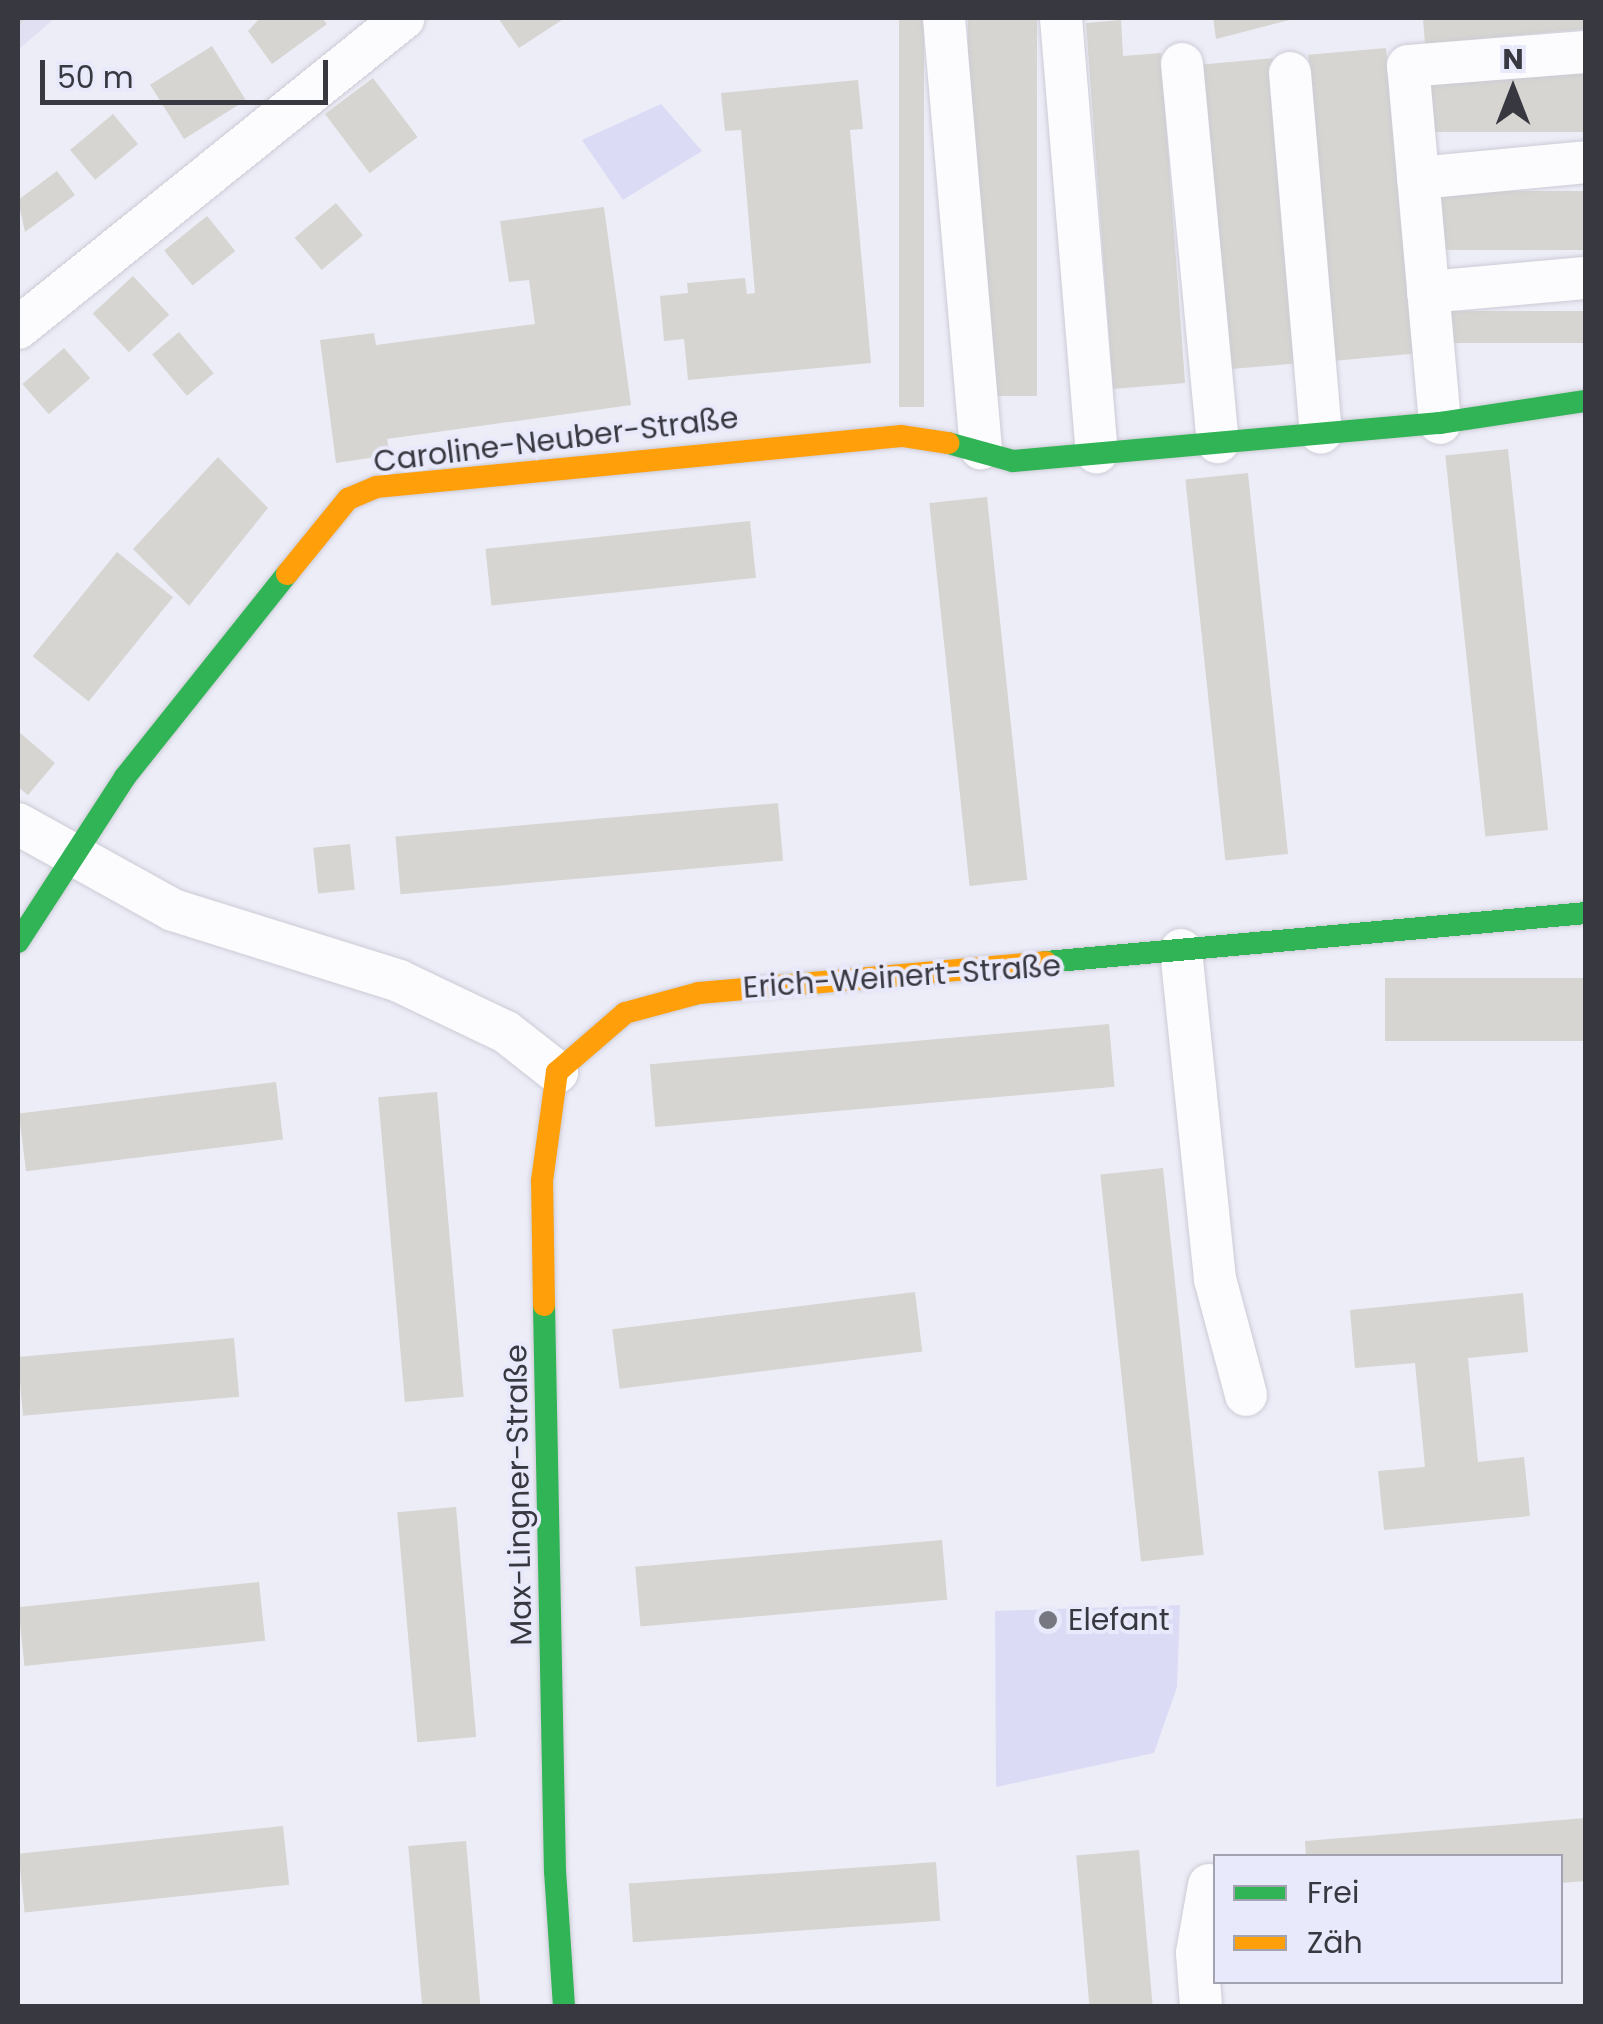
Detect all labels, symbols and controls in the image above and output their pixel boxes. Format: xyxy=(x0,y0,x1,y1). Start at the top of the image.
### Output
scale bar xyxy=(45,40,332,102)
north arrow xyxy=(1463,40,1563,140)
text: N xyxy=(1502,40,1524,79)
text: 50 m xyxy=(57,56,134,99)
street label: Caroline-Neuber-Straße xyxy=(371,400,741,480)
street label: Erich-Weinert-Straße xyxy=(742,948,1062,1006)
street label: Max-Lingner-Straße xyxy=(498,1344,540,1646)
place label: Elefant xyxy=(1068,1602,1170,1638)
marker: Elefant xyxy=(1037,1609,1059,1631)
legend xyxy=(1213,1854,1563,1984)
text: Frei xyxy=(1307,1871,1359,1914)
text: Zäh xyxy=(1307,1921,1363,1964)

